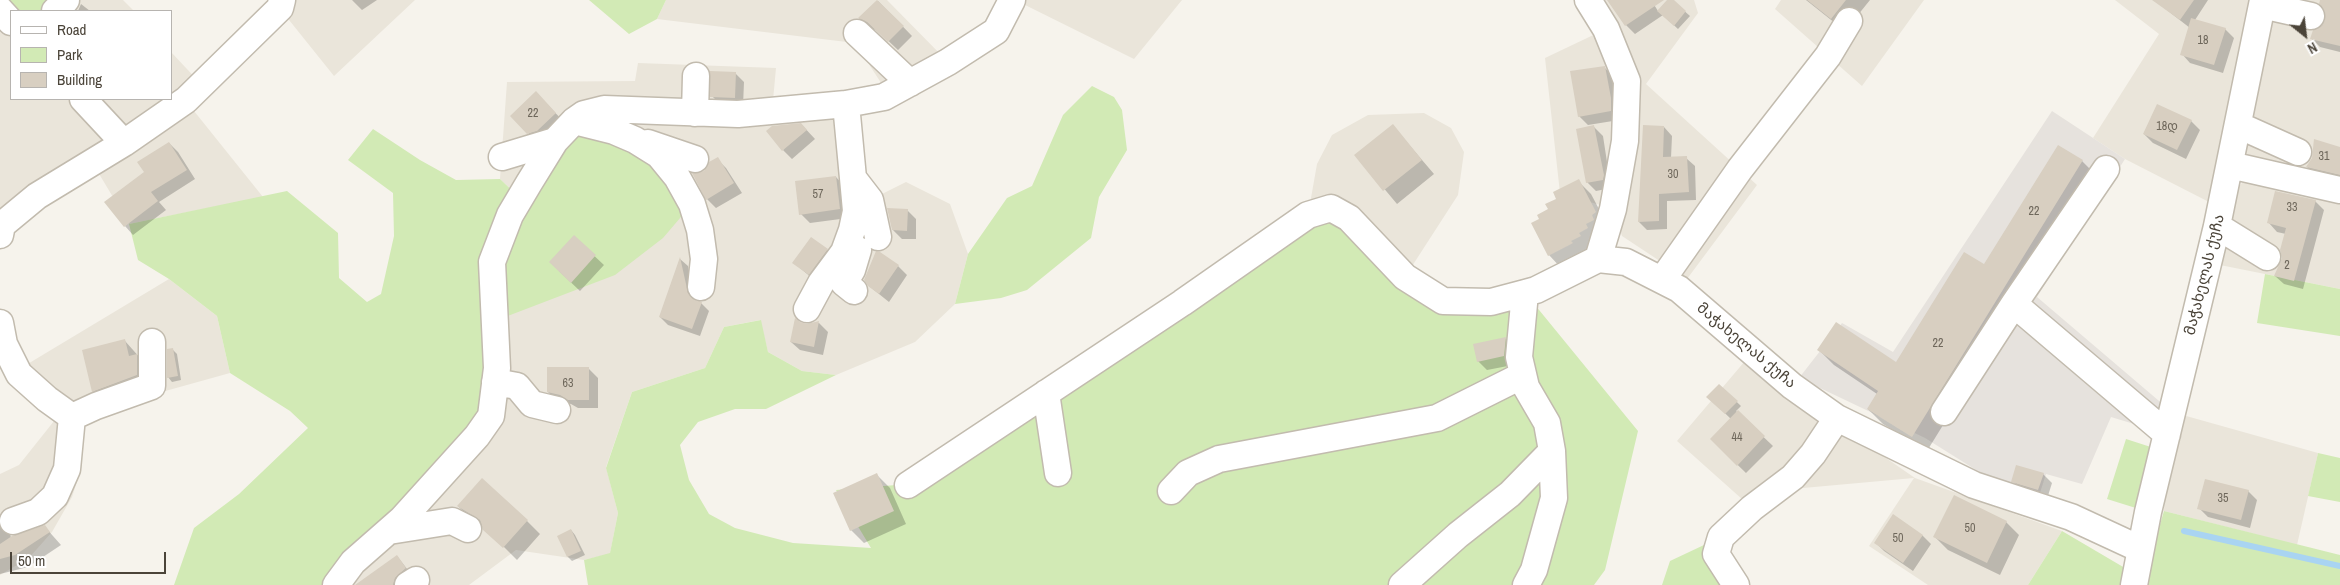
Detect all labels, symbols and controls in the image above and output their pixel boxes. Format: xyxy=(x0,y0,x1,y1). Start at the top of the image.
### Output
legend xyxy=(10,10,172,100)
north arrow xyxy=(2280,10,2330,60)
text: Road xyxy=(57,19,86,40)
house number: 18 xyxy=(2198,34,2208,48)
text: N xyxy=(2304,38,2320,58)
text: Park xyxy=(57,44,82,65)
text: Building xyxy=(57,69,102,90)
house number: 22 xyxy=(528,107,538,121)
house number: 18დ xyxy=(2156,120,2178,134)
house number: 31 xyxy=(2319,150,2329,164)
house number: 30 xyxy=(1668,168,1678,182)
house number: 57 xyxy=(813,188,823,202)
house number: 33 xyxy=(2287,201,2297,215)
house number: 22 xyxy=(2029,205,2039,219)
street label: მაჭახელას ქუჩა xyxy=(2181,213,2229,337)
house number: 2 xyxy=(2284,259,2290,273)
street label: მაჭახელას ქუჩა xyxy=(1693,299,1799,393)
house number: 22 xyxy=(1933,337,1943,351)
house number: 63 xyxy=(563,377,573,391)
house number: 44 xyxy=(1732,431,1742,445)
house number: 35 xyxy=(2218,492,2228,506)
house number: 50 xyxy=(1965,522,1975,536)
house number: 50 xyxy=(1893,532,1903,546)
scale bar xyxy=(12,542,169,574)
text: 50 m xyxy=(18,550,45,571)

